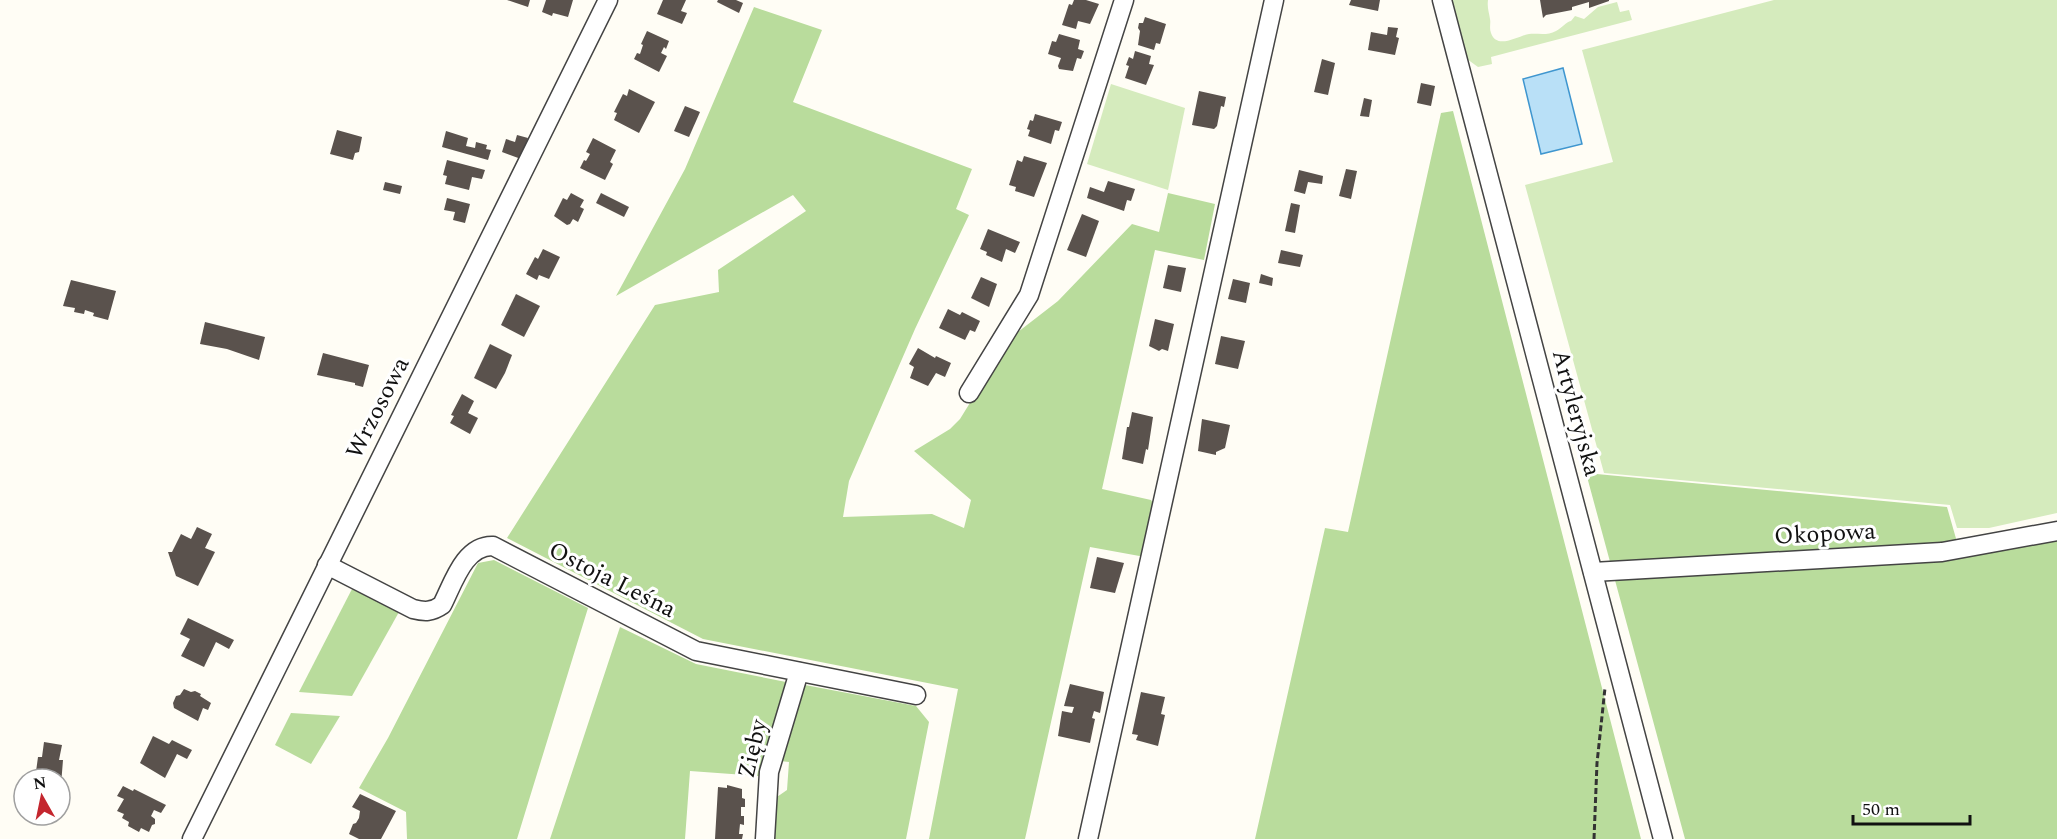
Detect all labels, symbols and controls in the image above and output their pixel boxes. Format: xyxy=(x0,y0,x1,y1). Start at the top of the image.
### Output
street label: Artyleryjska xyxy=(1542,346,1610,481)
street label: Wrzosowa xyxy=(337,350,419,465)
street label: Okopowa xyxy=(1773,513,1877,555)
street label: Ostoja Leśna xyxy=(542,532,682,628)
street label: Zięby xyxy=(729,714,778,782)
north arrow xyxy=(12,767,72,827)
text: N xyxy=(31,770,48,796)
scale bar xyxy=(1853,788,1970,826)
text: 50 m xyxy=(1862,796,1900,823)

